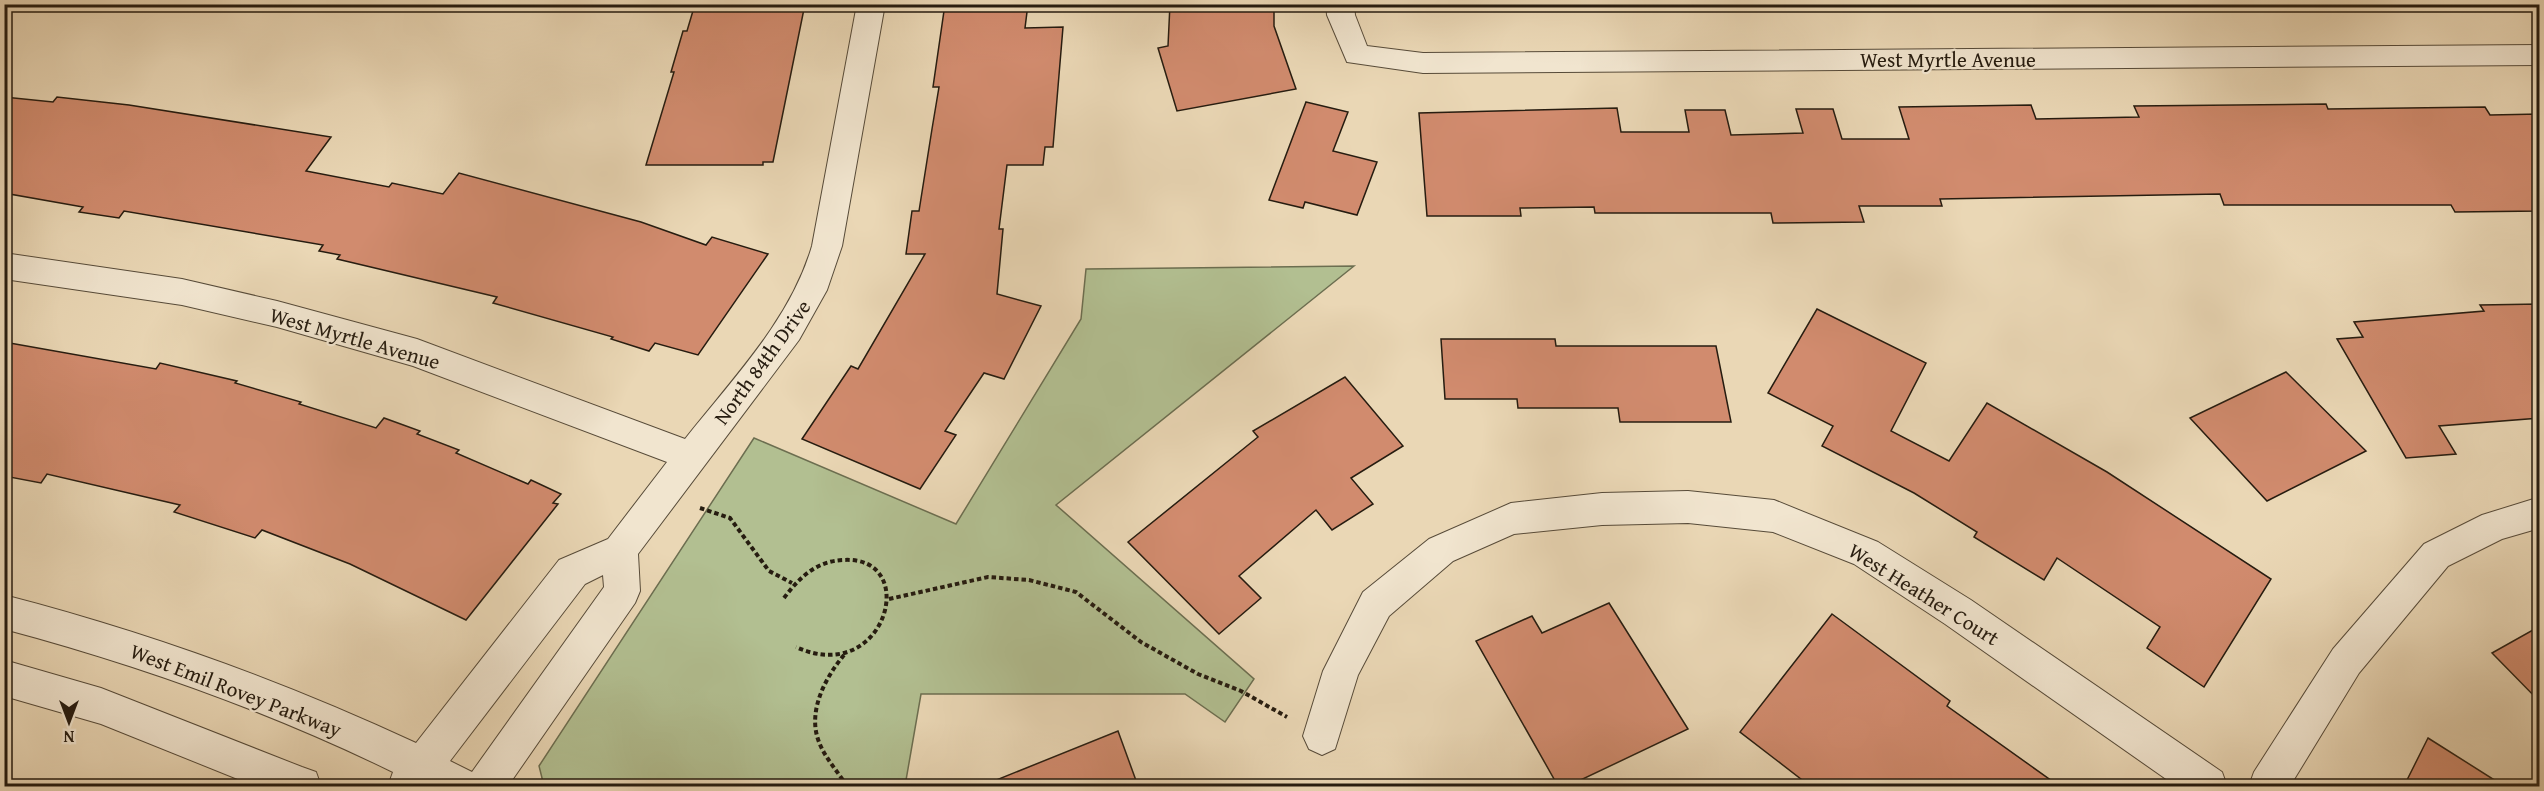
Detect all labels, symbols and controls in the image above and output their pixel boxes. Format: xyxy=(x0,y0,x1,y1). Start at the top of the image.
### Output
street label: West Myrtle Avenue xyxy=(1860,44,2036,75)
street label: North 84th Drive xyxy=(706,293,818,431)
street label: West Myrtle Avenue xyxy=(266,299,444,377)
street label: West Heather Court xyxy=(1842,535,2006,653)
street label: West Emil Rovey Parkway xyxy=(126,635,347,745)
north arrow xyxy=(39,692,99,752)
text: N xyxy=(63,725,74,749)

